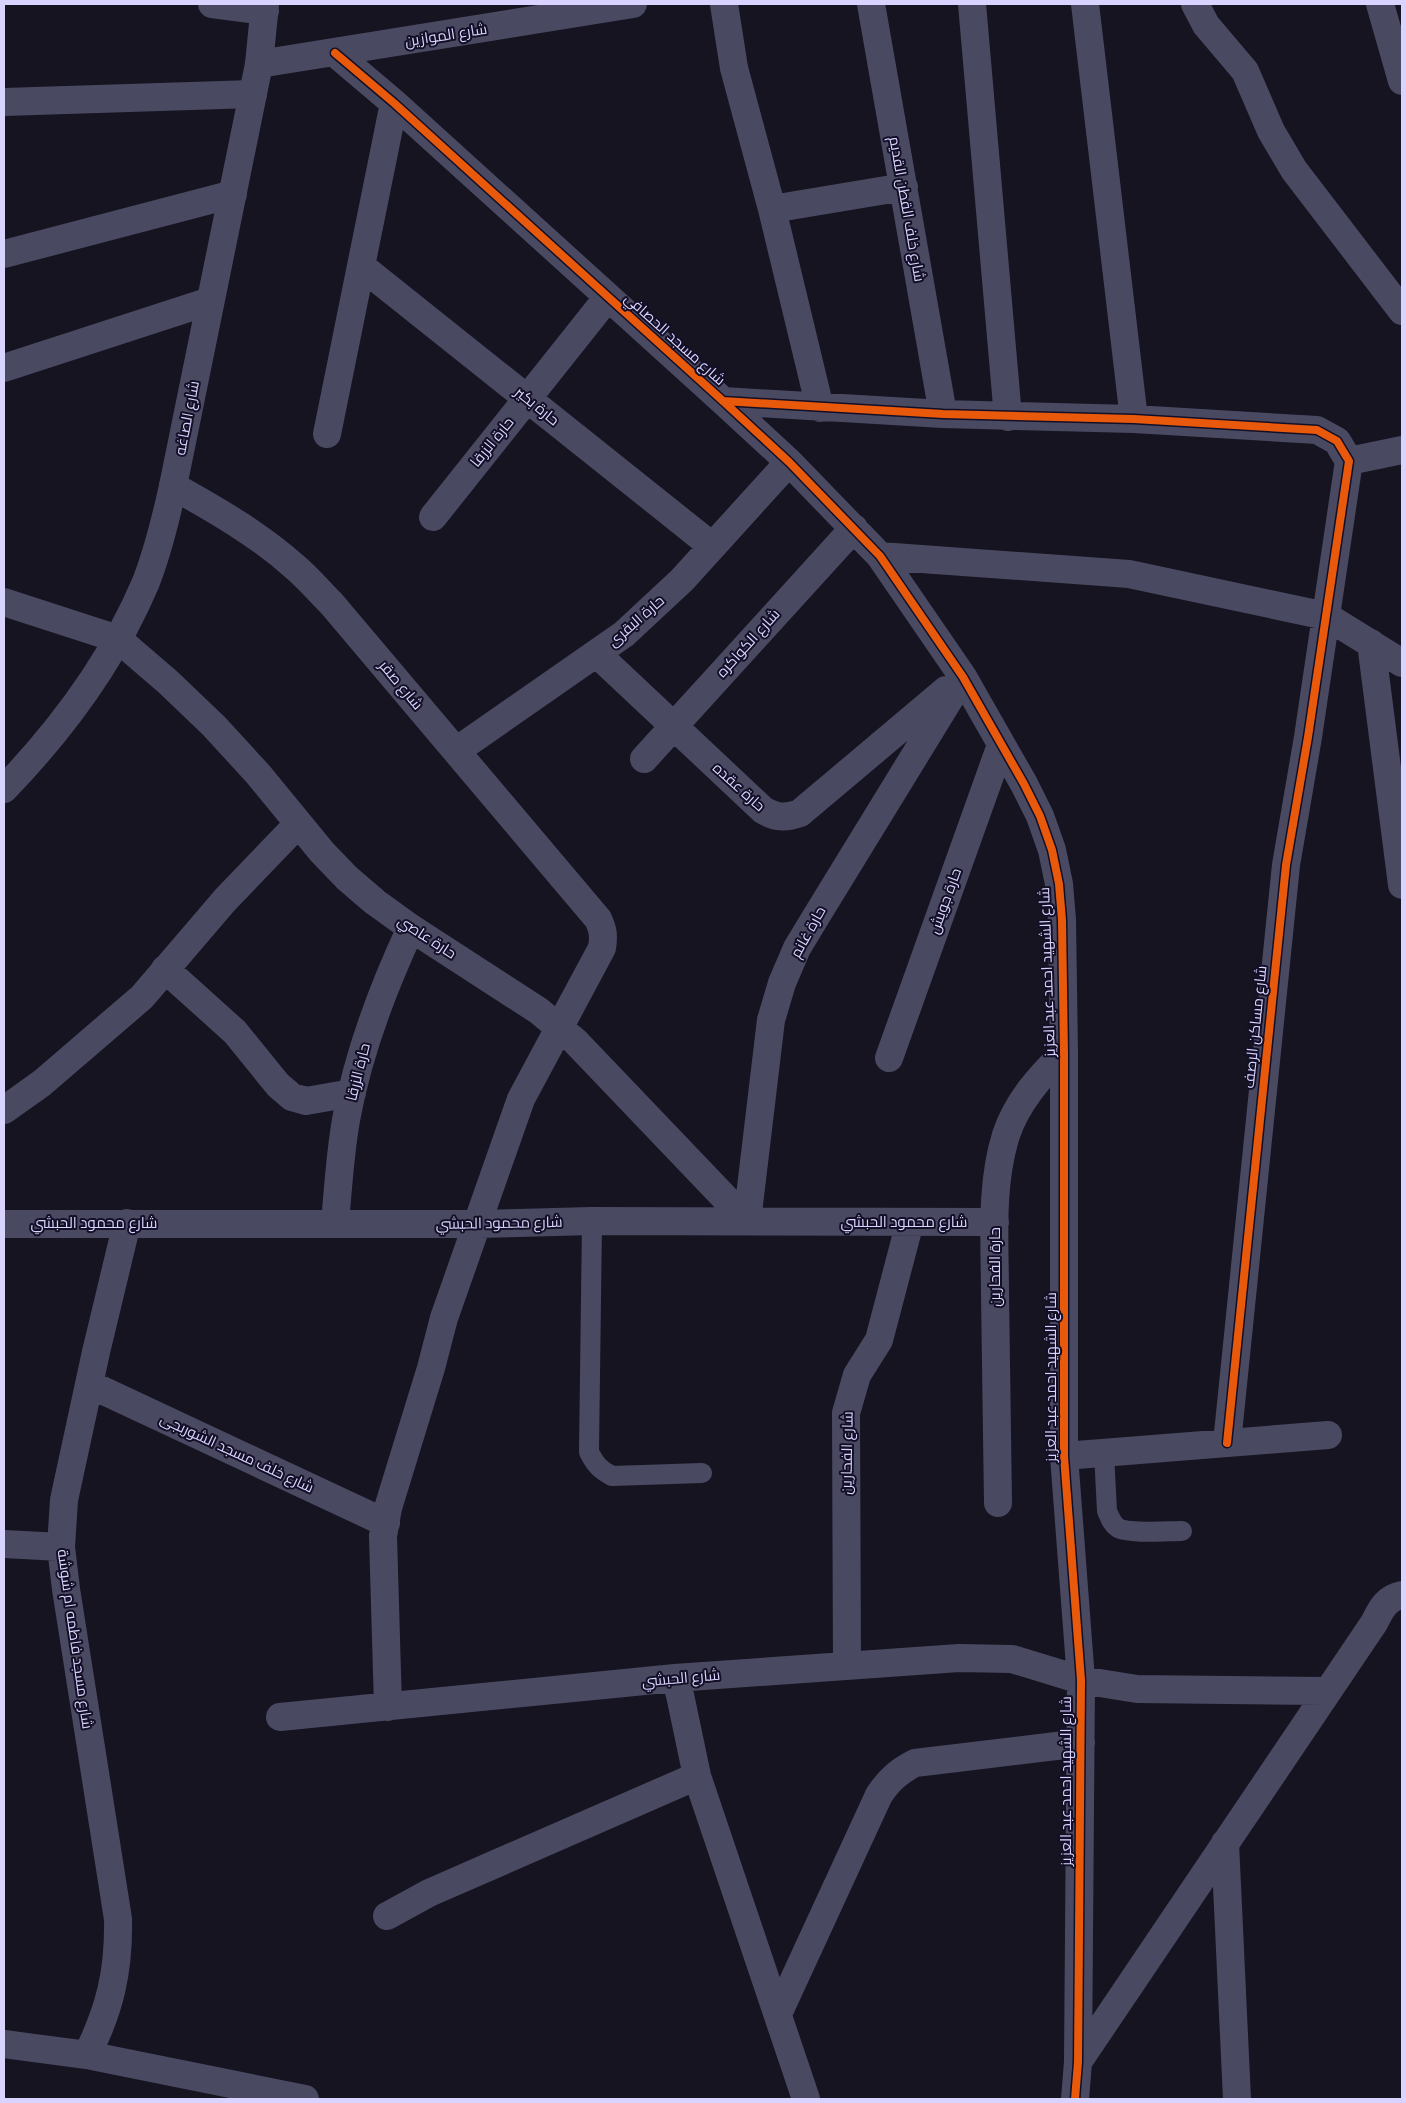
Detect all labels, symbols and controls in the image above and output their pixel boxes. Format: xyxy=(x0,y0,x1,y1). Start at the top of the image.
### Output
street label: شارع الموازين xyxy=(403,18,489,52)
street label: شارع خلف القطن القديم xyxy=(883,135,931,283)
street label: شارع مسجد الحصافي xyxy=(619,288,730,391)
street label: شارع الصاغه xyxy=(169,379,205,457)
street label: حارة بكير xyxy=(510,381,564,430)
street label: حارة الزرقا xyxy=(465,412,518,471)
street label: حارة البقرى xyxy=(603,590,669,651)
street label: شارع الكواكره xyxy=(711,604,785,682)
street label: شارع صقر xyxy=(373,655,428,715)
street label: حارة عقده xyxy=(708,757,770,816)
street label: حارة جويش xyxy=(923,865,966,937)
street label: شارع الشهيد احمد عبد العزيز xyxy=(1033,887,1061,1058)
street label: حارة غانم xyxy=(785,902,830,961)
street label: حارة عاصي xyxy=(393,910,461,965)
street label: شارع مساكن الرصف xyxy=(1238,964,1272,1090)
street label: حارة الزرقا xyxy=(340,1041,375,1103)
street label: شارع محمود الحبشي xyxy=(435,1211,563,1236)
street label: شارع محمود الحبشي xyxy=(841,1211,967,1234)
street label: شارع محمود الحبشي xyxy=(31,1212,157,1235)
street label: حارة الفحارين xyxy=(984,1227,1005,1307)
street label: شارع الشهيد احمد عبد العزيز xyxy=(1040,1292,1062,1463)
street label: شارع خلف مسجد الشوربجى xyxy=(156,1408,318,1498)
street label: شارع الفحارين xyxy=(835,1411,859,1495)
street label: شارع مسجد فاطمه ام شوشة xyxy=(51,1548,99,1730)
street label: شارع الحبشي xyxy=(641,1664,721,1693)
street label: شارع الشهيد احمد عبد العزيز xyxy=(1055,1696,1077,1867)

